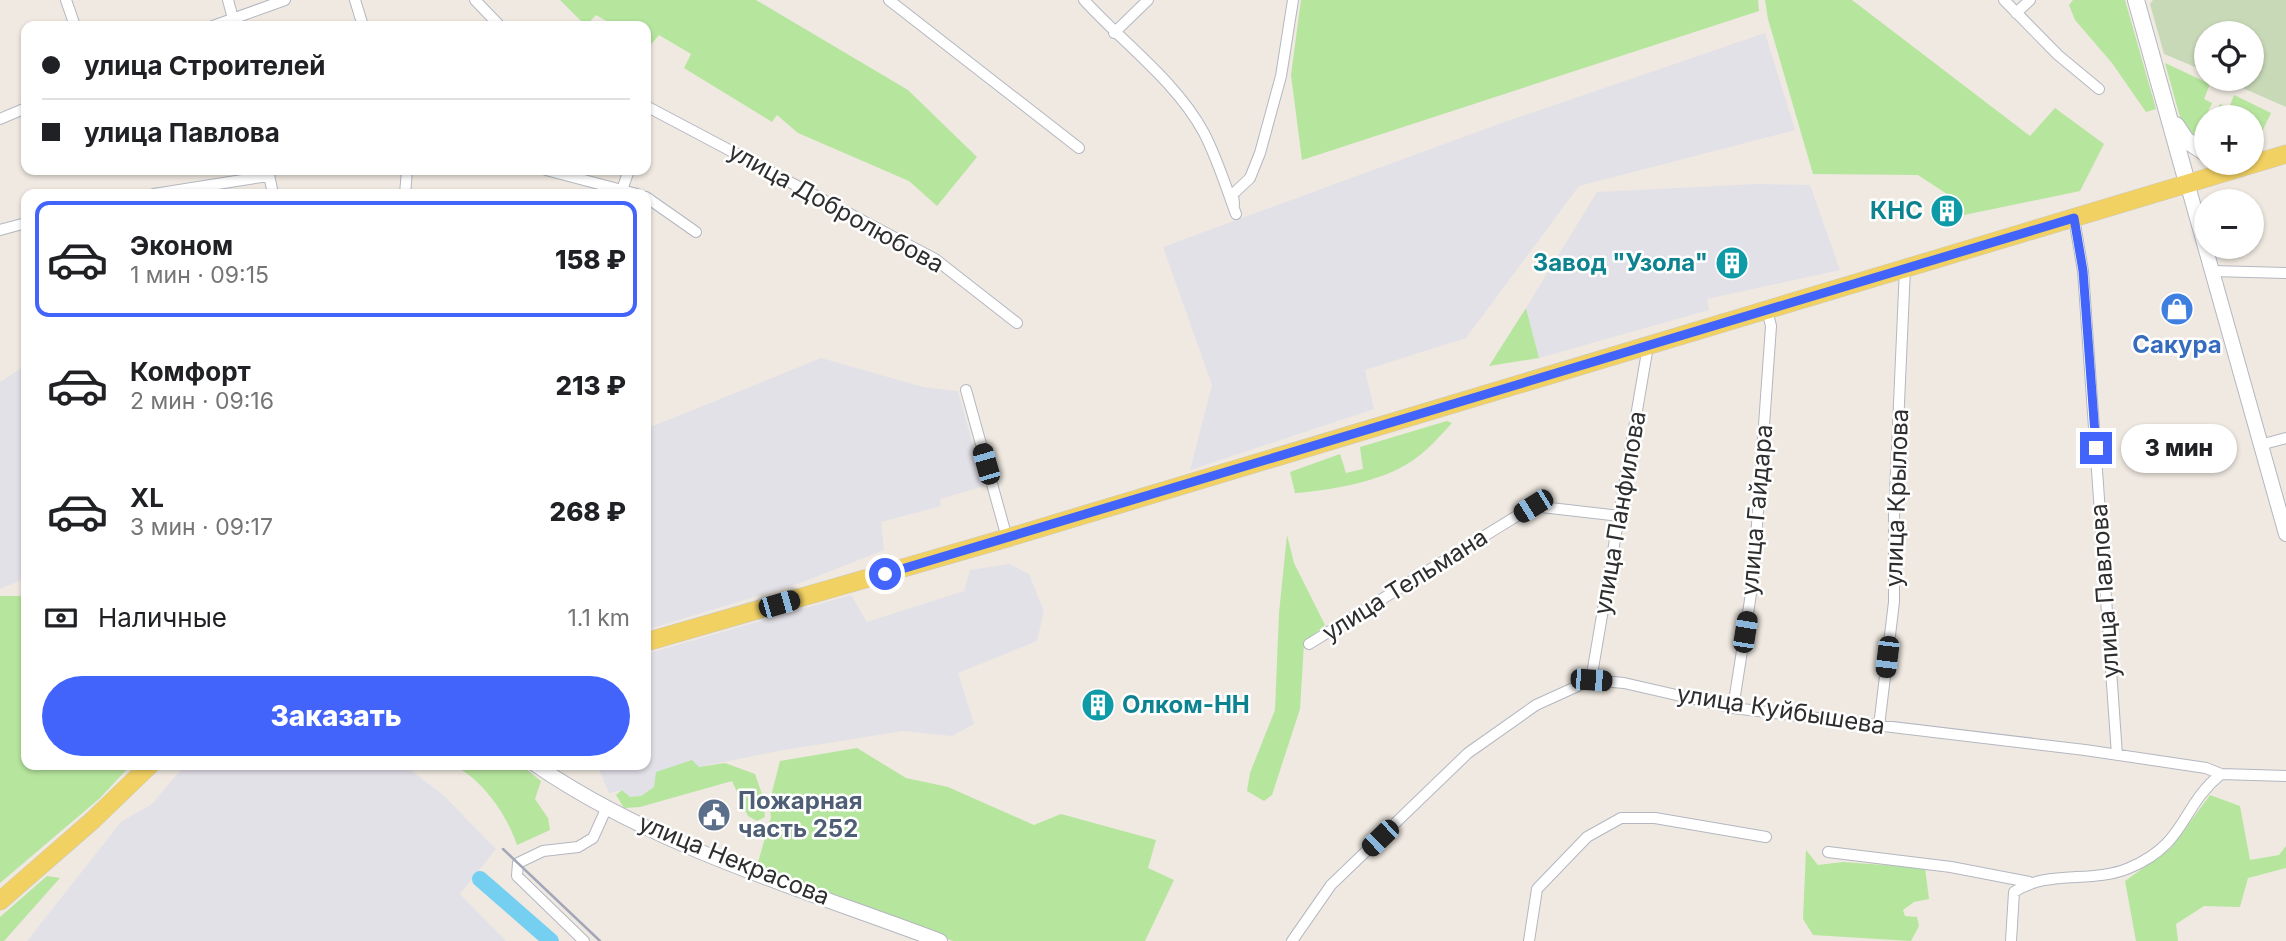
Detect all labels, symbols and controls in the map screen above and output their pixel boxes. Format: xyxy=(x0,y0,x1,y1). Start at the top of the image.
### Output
map controls xyxy=(2194,21,2264,259)
button: locate xyxy=(2194,21,2264,91)
text: улица Строителей xyxy=(84,50,325,81)
button: + xyxy=(2194,105,2264,175)
text: улица Павлова xyxy=(84,117,280,148)
street label: улица Добролюбова xyxy=(723,136,949,279)
button: − xyxy=(2194,189,2264,259)
building icon: КНС xyxy=(1928,192,1966,230)
place label: КНС xyxy=(1870,196,1923,225)
icon: car xyxy=(46,228,109,291)
text: Эконом xyxy=(130,230,233,261)
text: 158 ₽ xyxy=(555,244,626,275)
building icon: Завод "Узола" xyxy=(1713,244,1751,282)
place label: Завод "Узола" xyxy=(1533,248,1708,277)
text: 1 мин · 09:15 xyxy=(130,261,269,289)
shop icon: Сакура xyxy=(2158,290,2196,328)
place label: Сакура xyxy=(2132,330,2222,359)
icon: car xyxy=(46,354,109,417)
text: Комфорт xyxy=(130,356,251,387)
text: 213 ₽ xyxy=(555,370,626,401)
text: 2 мин · 09:16 xyxy=(130,387,274,415)
street label: улица Крылова xyxy=(1879,408,1914,588)
street label: улица Панфилова xyxy=(1587,409,1652,617)
street label: улица Гайдара xyxy=(1735,423,1778,597)
callout: 3 мин xyxy=(2120,424,2236,472)
route end xyxy=(2080,432,2112,464)
text: 3 мин xyxy=(2145,434,2213,462)
car xyxy=(971,441,1002,487)
icon: car xyxy=(46,480,109,543)
text: XL xyxy=(130,482,164,513)
car xyxy=(1510,486,1557,526)
text: 268 ₽ xyxy=(550,496,626,527)
street label: улица Павлова xyxy=(2084,503,2125,679)
text: 3 мин · 09:17 xyxy=(130,513,273,541)
street label: улица Тельмана xyxy=(1317,522,1493,647)
route start xyxy=(869,558,901,590)
car xyxy=(756,588,803,620)
icon: cash xyxy=(42,599,80,637)
text: Наличные xyxy=(98,602,227,633)
text: 1.1 km xyxy=(567,604,630,632)
car xyxy=(1732,610,1759,654)
car xyxy=(1875,635,1900,679)
car xyxy=(1570,668,1613,692)
button: Заказать xyxy=(42,676,630,756)
street label: улица Куйбышева xyxy=(1675,679,1887,740)
building icon: Олком-НН xyxy=(1079,686,1117,724)
place label: Олком-НН xyxy=(1122,690,1250,719)
place label: Пожарная часть 252 xyxy=(738,786,863,843)
public building icon: Пожарная часть 252 xyxy=(695,796,733,834)
street label: улица Некрасова xyxy=(634,808,834,911)
car xyxy=(1358,816,1403,860)

